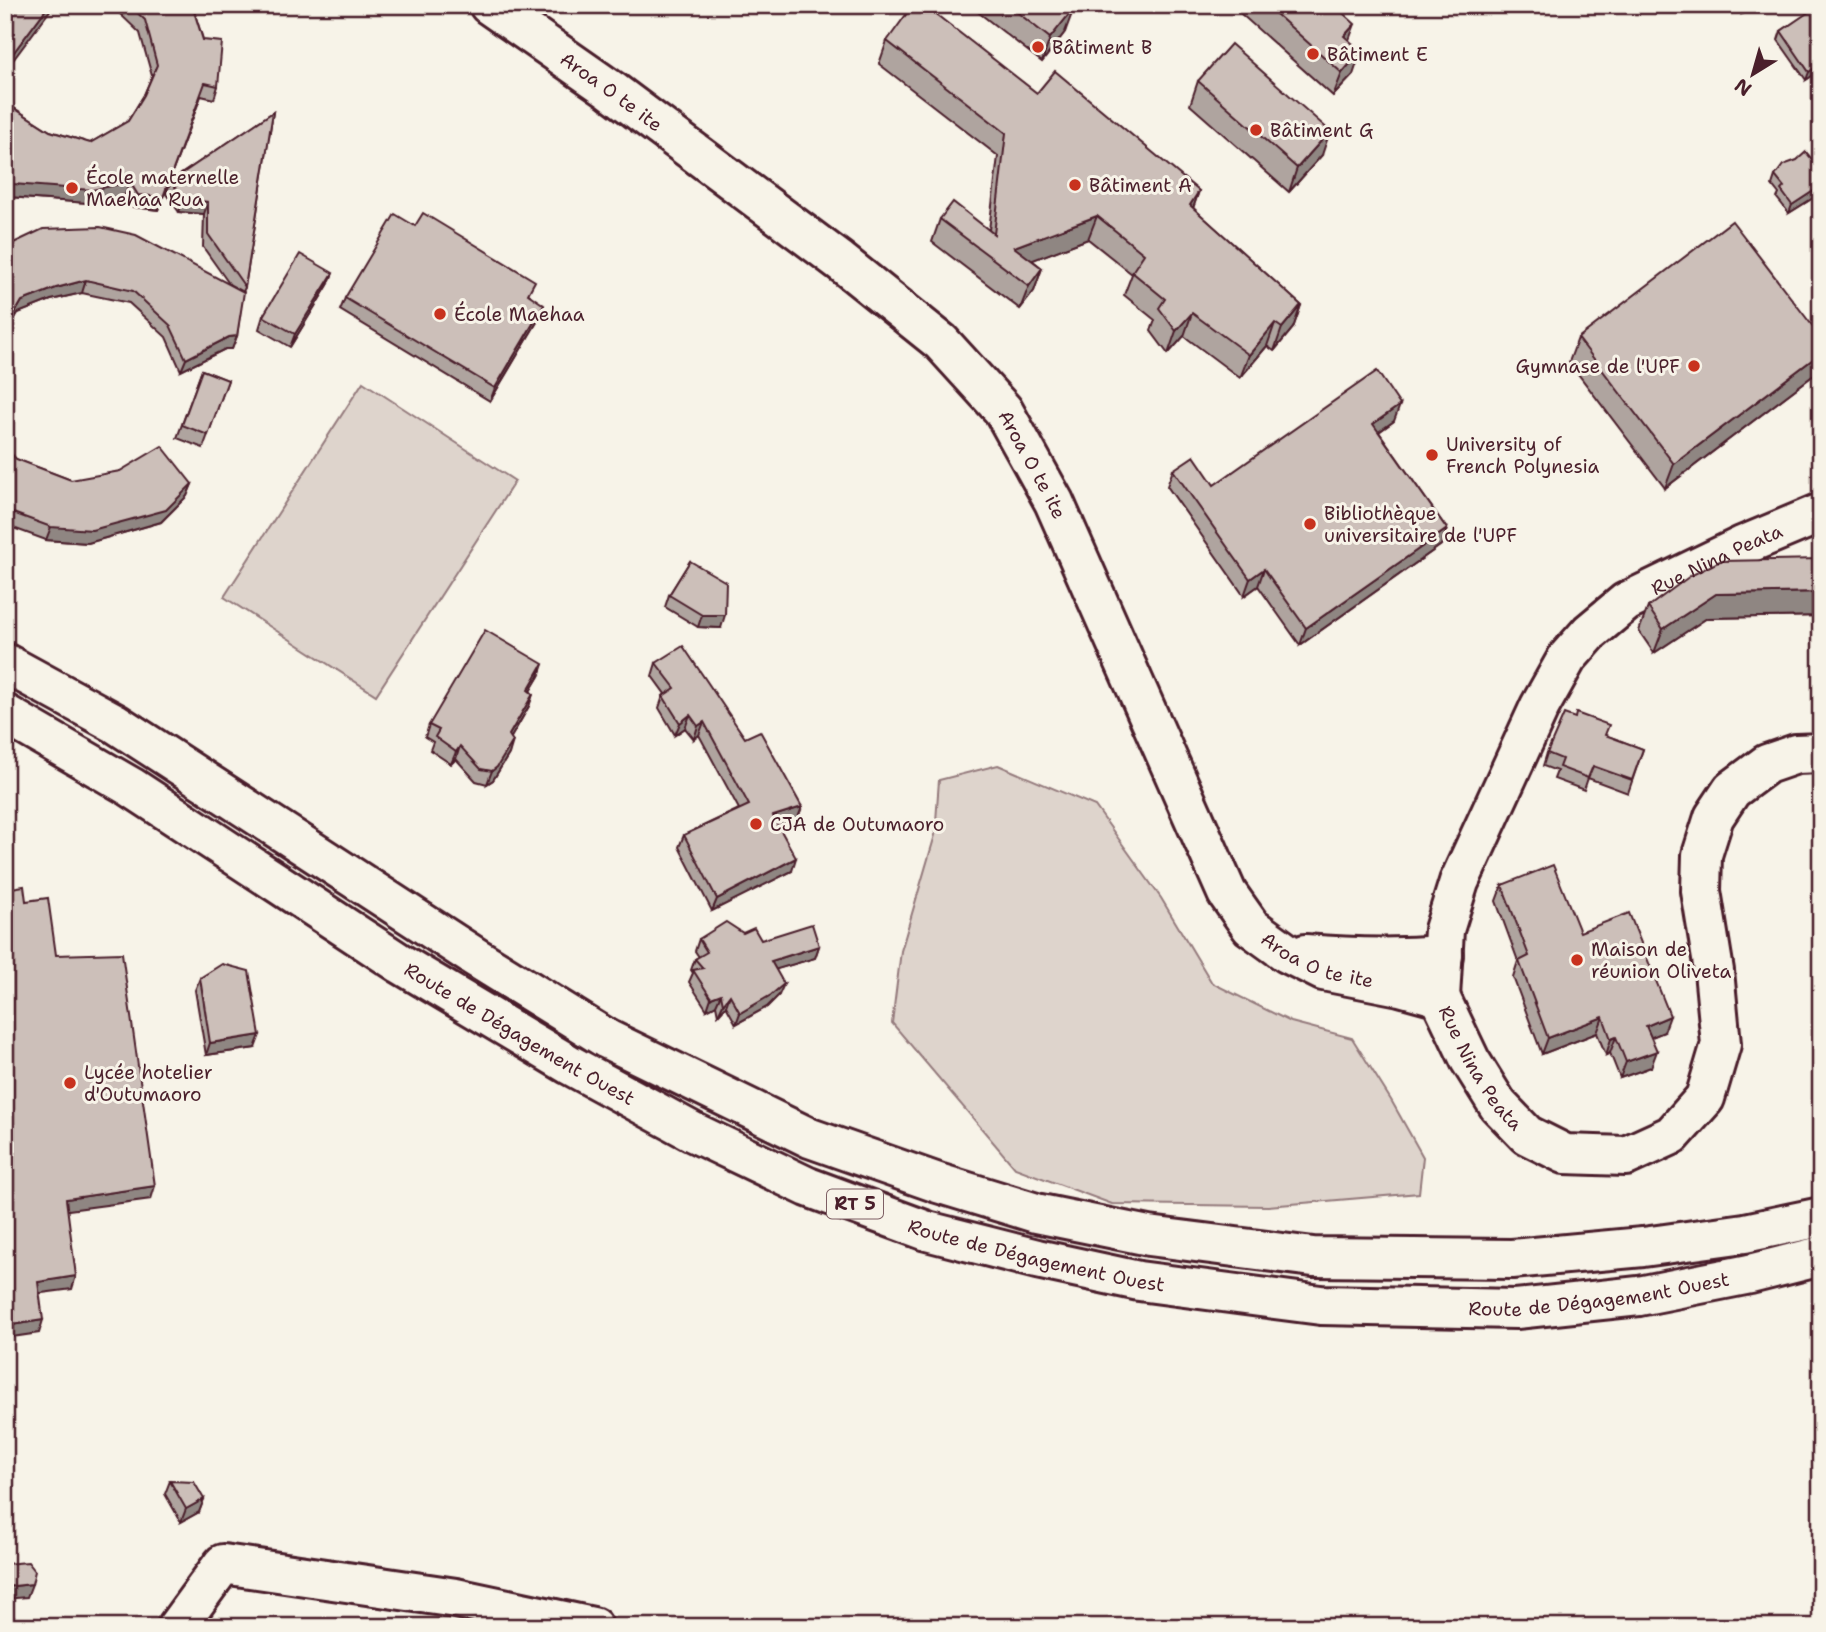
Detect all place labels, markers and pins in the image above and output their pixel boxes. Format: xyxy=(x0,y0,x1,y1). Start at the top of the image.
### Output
place label: Bâtiment B xyxy=(1052,35,1152,60)
marker: Bâtiment B xyxy=(1030,39,1046,55)
place label: Bâtiment E xyxy=(1327,42,1428,67)
marker: Bâtiment E xyxy=(1305,46,1321,62)
place label: Bâtiment G xyxy=(1270,118,1373,143)
marker: Bâtiment G xyxy=(1248,122,1264,138)
place label: École maternelle Maehaa Rua xyxy=(86,164,239,212)
place label: Bâtiment A xyxy=(1089,173,1192,198)
marker: Bâtiment A xyxy=(1067,177,1083,193)
marker: École maternelle Maehaa Rua xyxy=(64,180,80,196)
place label: École Maehaa xyxy=(454,301,585,327)
marker: École Maehaa xyxy=(432,306,448,322)
place label: Gymnase de l'UPF xyxy=(1515,354,1680,379)
marker: Gymnase de l'UPF xyxy=(1686,358,1702,374)
place label: University of French Polynesia xyxy=(1446,432,1599,479)
marker: University of French Polynesia xyxy=(1424,447,1440,463)
place label: Bibliothèque universitaire de l'UPF xyxy=(1324,501,1517,548)
marker: Bibliothèque universitaire de l'UPF xyxy=(1302,516,1318,532)
place label: CJA de Outumaoro xyxy=(770,812,944,837)
marker: CJA de Outumaoro xyxy=(748,816,764,832)
place label: Maison de réunion Oliveta xyxy=(1591,937,1731,984)
marker: Maison de réunion Oliveta xyxy=(1569,952,1585,968)
place label: Lycée hotelier d'Outumaoro xyxy=(84,1060,213,1107)
marker: Lycée hotelier d'Outumaoro xyxy=(62,1075,78,1091)

